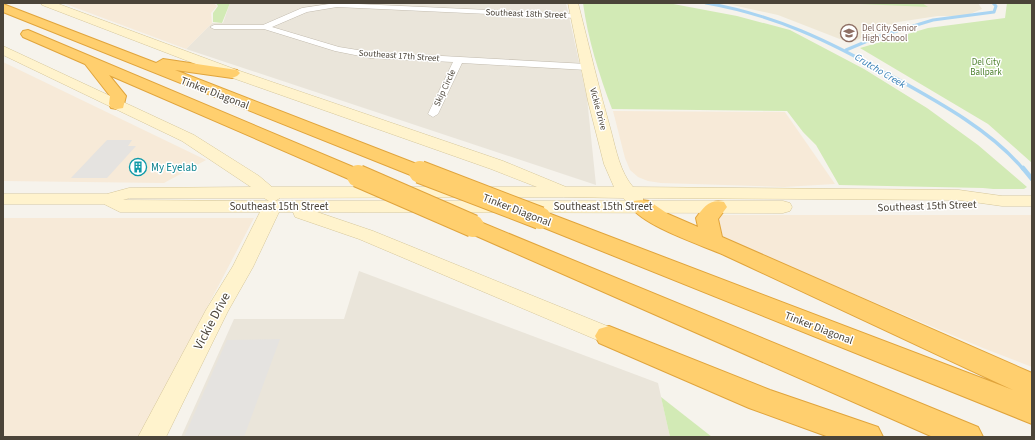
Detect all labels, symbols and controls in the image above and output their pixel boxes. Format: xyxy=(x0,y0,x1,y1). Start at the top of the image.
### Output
street label: Southeast 18th Street xyxy=(485,6,567,22)
place label: Del City Senior High School xyxy=(862,22,918,45)
school or university icon: Del City Senior High School xyxy=(839,23,859,43)
street label: Southeast 17th Street xyxy=(358,47,440,65)
water label: Crutcho Creek xyxy=(852,50,908,92)
park label: Del City Ballpark xyxy=(970,56,1002,79)
street label: Skip Circle xyxy=(431,67,459,109)
street label: Tinker Diagonal xyxy=(179,73,252,113)
street label: Vickie Drive xyxy=(586,86,610,132)
building icon: My Eyelab xyxy=(128,157,148,177)
place label: My Eyelab xyxy=(151,160,197,175)
street label: Tinker Diagonal xyxy=(481,190,554,230)
street label: Southeast 15th Street xyxy=(877,197,977,215)
street label: Southeast 15th Street xyxy=(229,199,329,214)
street label: Southeast 15th Street xyxy=(553,199,653,214)
street label: Vickie Drive xyxy=(189,289,235,353)
street label: Tinker Diagonal xyxy=(783,308,856,348)

